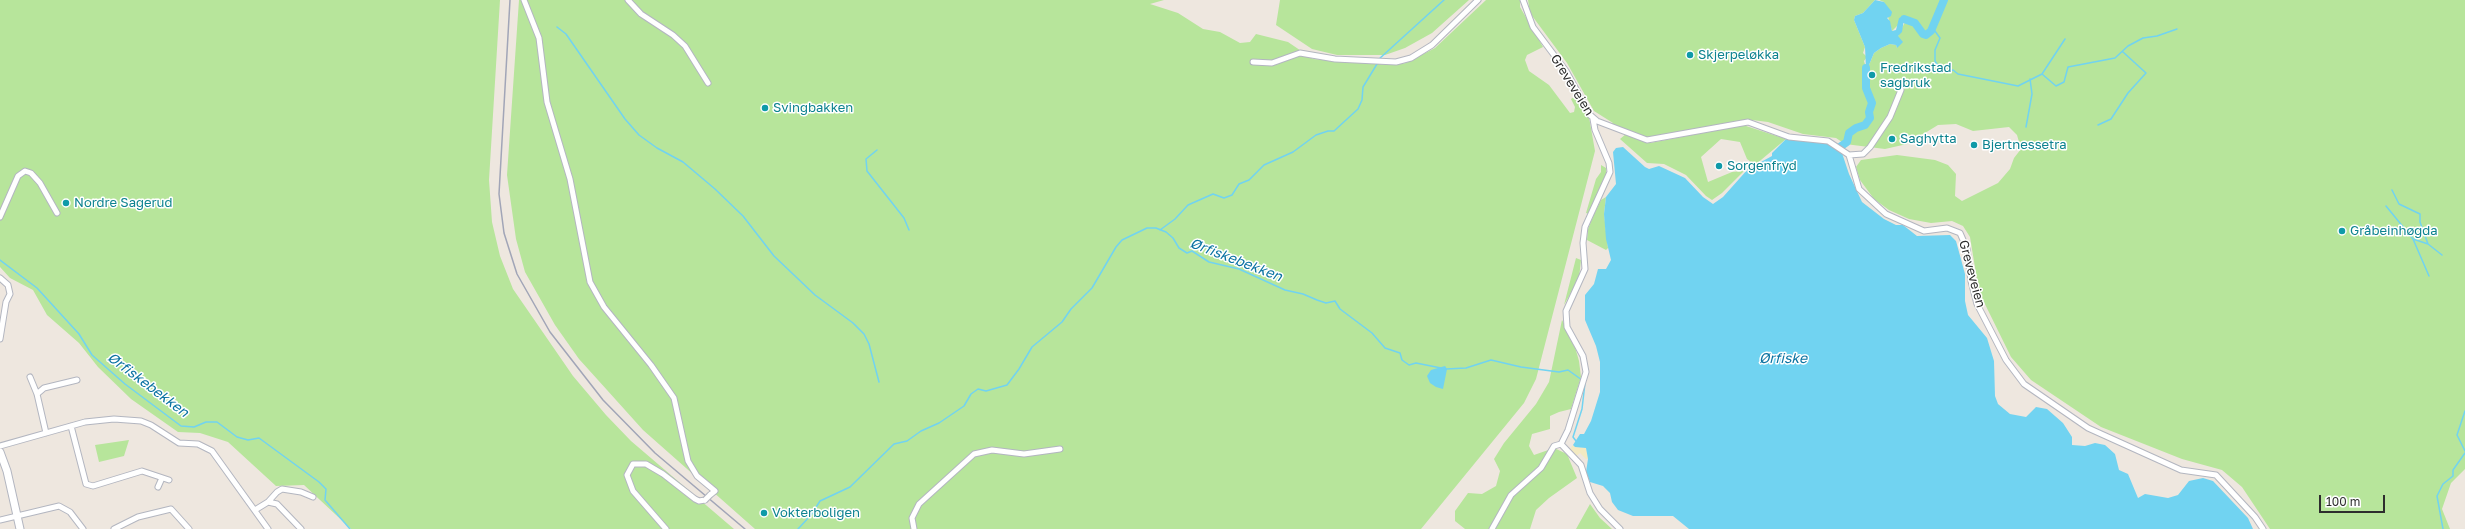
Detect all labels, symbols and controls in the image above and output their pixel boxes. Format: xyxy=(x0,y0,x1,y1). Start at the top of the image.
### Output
place label: Skjerpeløkka xyxy=(1698,47,1779,63)
marker: Skjerpeløkka xyxy=(1685,50,1695,60)
street label: Greveveien xyxy=(1547,51,1597,119)
place label: Fredrikstad sagbruk xyxy=(1880,60,1952,91)
marker: Fredrikstad sagbruk xyxy=(1867,70,1877,80)
place label: Svingbakken xyxy=(773,100,853,116)
marker: Svingbakken xyxy=(760,103,770,113)
place label: Saghytta xyxy=(1900,131,1957,147)
marker: Saghytta xyxy=(1887,134,1897,144)
place label: Bjertnessetra xyxy=(1982,137,2067,153)
marker: Bjertnessetra xyxy=(1969,140,1979,150)
place label: Sorgenfryd xyxy=(1727,158,1797,174)
marker: Sorgenfryd xyxy=(1714,161,1724,171)
place label: Nordre Sagerud xyxy=(74,195,172,211)
marker: Nordre Sagerud xyxy=(61,198,71,208)
place label: Gråbeinhøgda xyxy=(2350,223,2438,239)
marker: Gråbeinhøgda xyxy=(2337,226,2347,236)
water label: Ørfiskebekken xyxy=(1188,235,1284,285)
street label: Greveveien xyxy=(1956,239,1988,309)
water label: Ørfiskebekken xyxy=(104,349,192,421)
water label: Ørfiske xyxy=(1759,351,1807,367)
scale bar xyxy=(2321,487,2387,513)
text: 100 m xyxy=(2326,494,2360,509)
place label: Vokterboligen xyxy=(772,505,860,521)
marker: Vokterboligen xyxy=(759,508,769,518)

